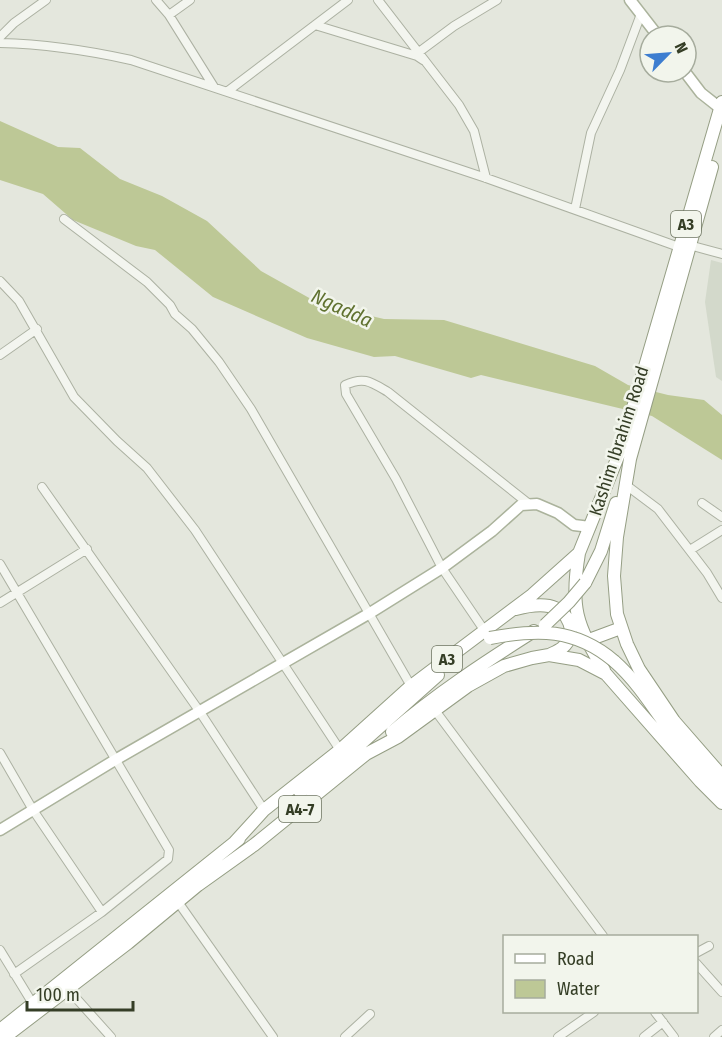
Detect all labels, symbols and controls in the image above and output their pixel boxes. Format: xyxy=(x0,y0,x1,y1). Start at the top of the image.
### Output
north arrow xyxy=(638,24,698,84)
text: N xyxy=(671,40,692,56)
road number: A3 xyxy=(671,211,701,237)
water label: Ngadda xyxy=(308,283,376,333)
street label: Kashim Ibrahim Road xyxy=(584,363,654,519)
road number: A3 xyxy=(432,646,462,672)
road number: A4-7 xyxy=(279,796,321,822)
legend xyxy=(503,935,698,1013)
text: Road xyxy=(557,948,594,970)
scale bar xyxy=(27,974,134,1012)
text: Water xyxy=(557,978,600,1000)
text: 100 m xyxy=(36,984,80,1006)

